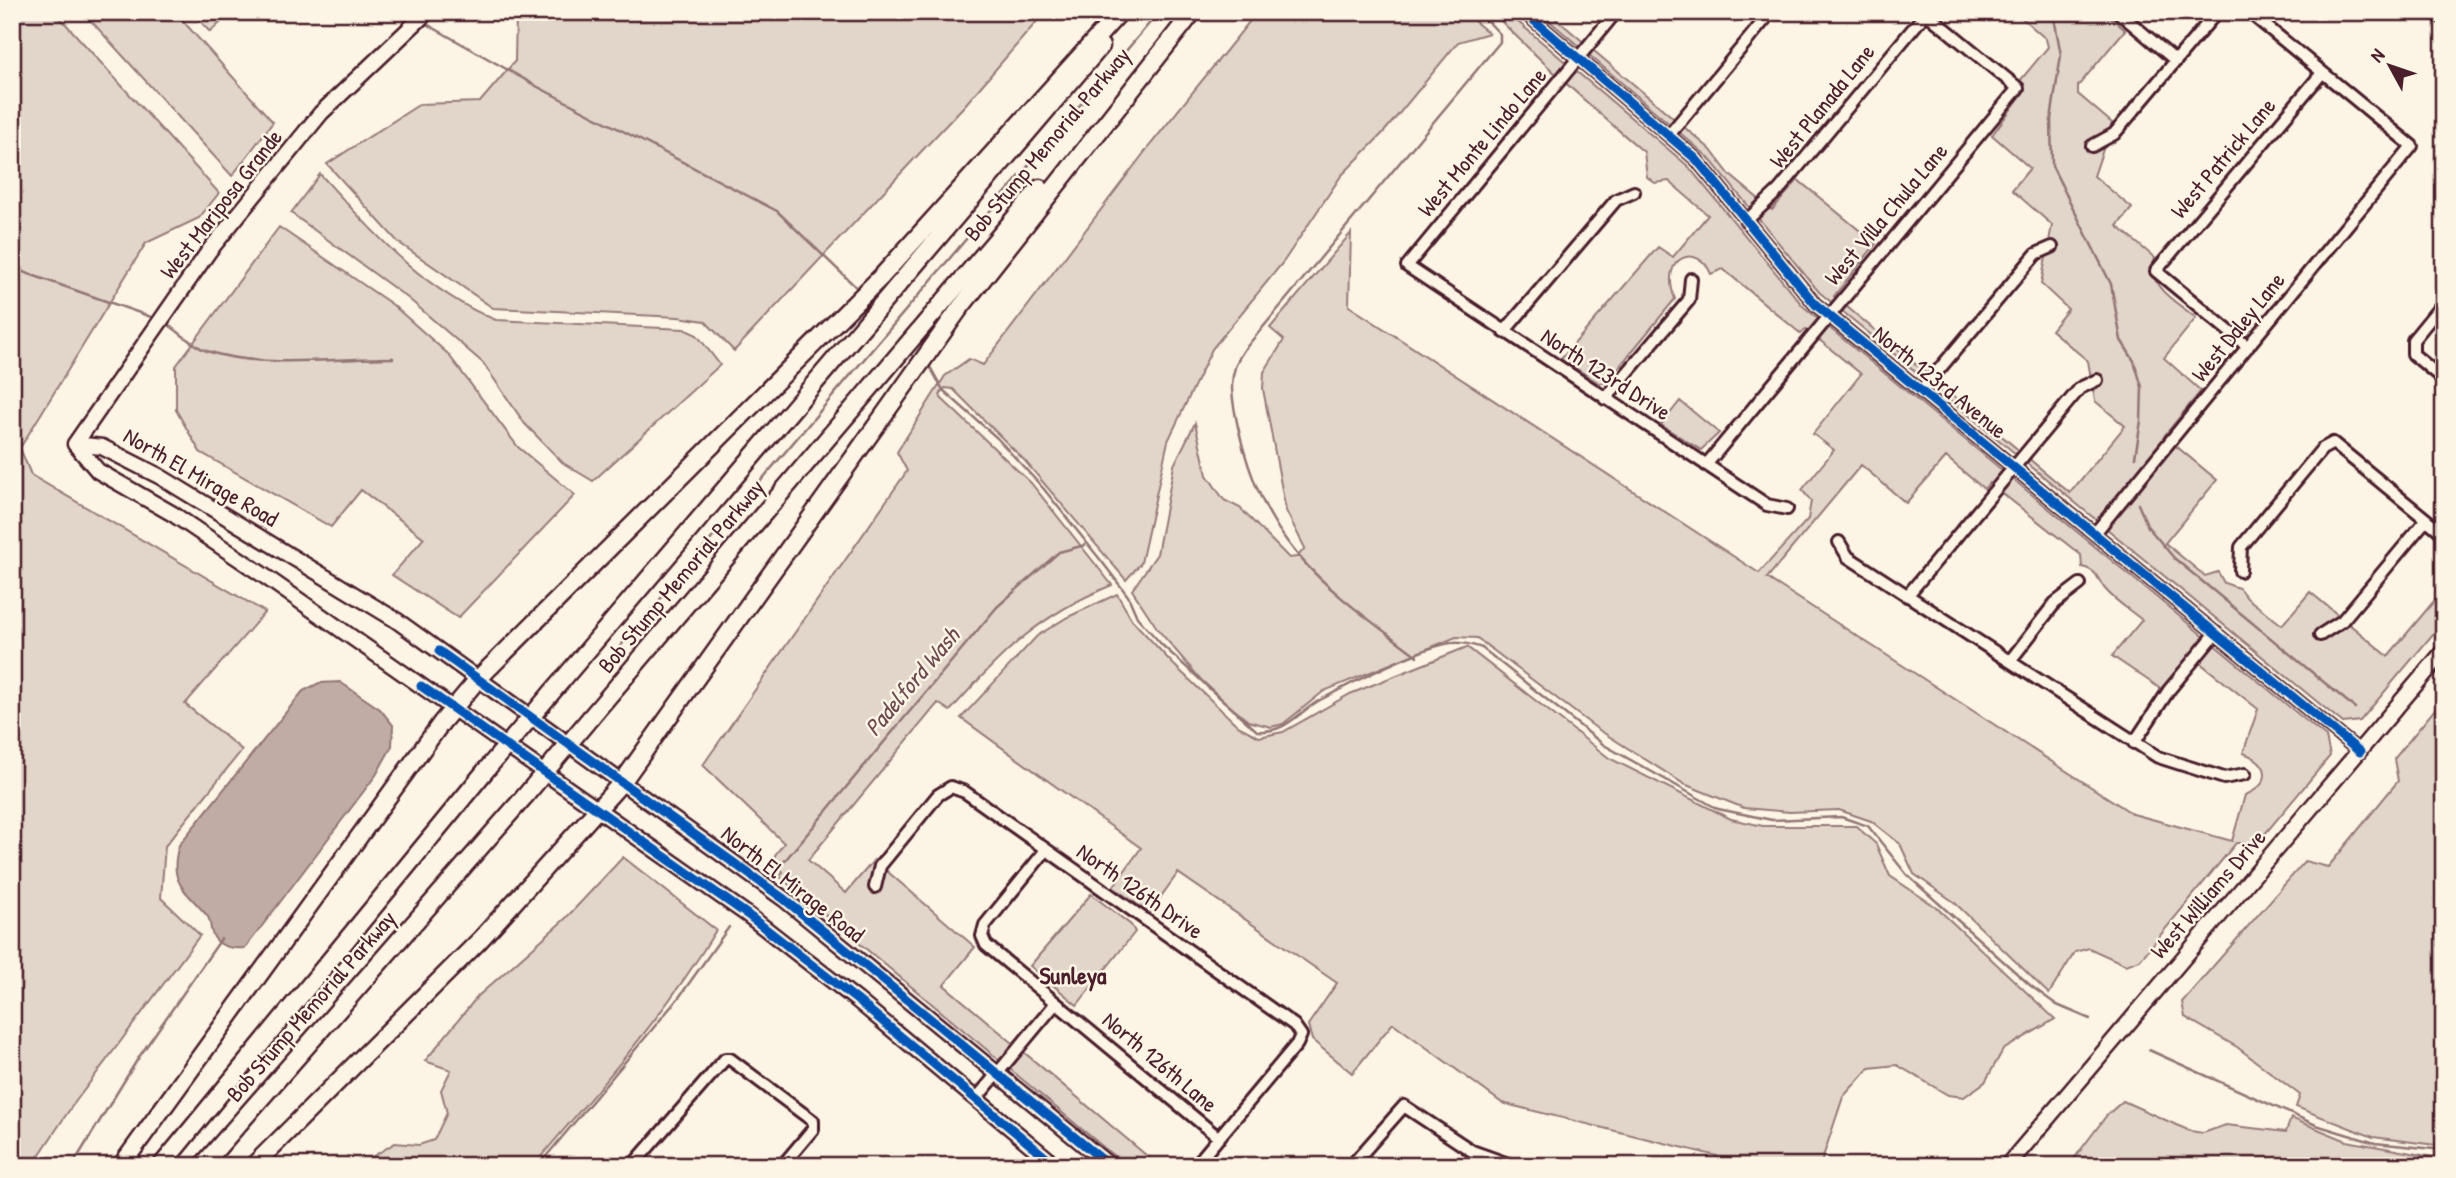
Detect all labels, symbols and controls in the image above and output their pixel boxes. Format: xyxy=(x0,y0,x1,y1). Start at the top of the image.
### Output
north arrow xyxy=(2354,32,2424,102)
street label: West Planada Lane xyxy=(1762,37,1881,174)
street label: Bob Stump Memorial Parkway xyxy=(956,40,1137,247)
text: N xyxy=(2364,43,2390,67)
street label: West Monte Lindo Lane xyxy=(1410,61,1553,223)
street label: West Patrick Lane xyxy=(2163,91,2282,224)
street label: West Mariposa Grande xyxy=(152,123,289,285)
street label: West Villa Chula Lane xyxy=(1817,136,1954,291)
street label: West Daley Lane xyxy=(2184,265,2291,388)
street label: North 123rd Avenue xyxy=(1867,318,2014,445)
street label: North 123rd Drive xyxy=(1535,320,1677,427)
street label: North El Mirage Road xyxy=(118,420,284,533)
street label: Bob Stump Memorial Parkway xyxy=(590,472,771,679)
water label: Padelford Wash xyxy=(856,619,967,742)
street label: North El Mirage Road xyxy=(715,818,871,949)
street label: West Williams Drive xyxy=(2143,822,2272,965)
street label: North 126th Drive xyxy=(1071,836,1210,946)
street label: Bob Stump Memorial Parkway xyxy=(219,903,403,1108)
district label: Sunleya xyxy=(1040,959,1107,992)
street label: North 126th Lane xyxy=(1096,1004,1224,1119)

